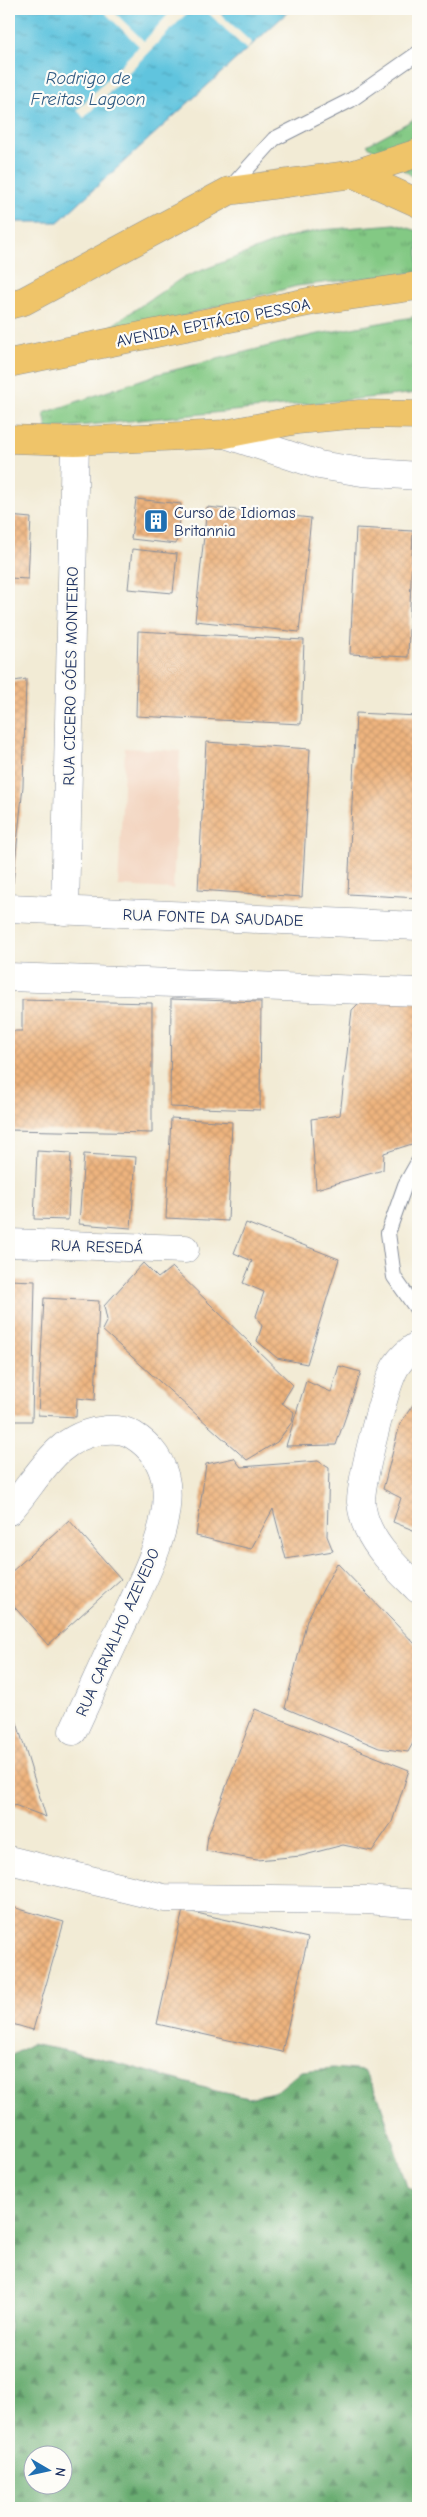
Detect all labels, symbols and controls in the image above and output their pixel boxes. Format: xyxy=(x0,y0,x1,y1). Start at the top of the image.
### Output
water label: Rodrigo de Freitas Lagoon xyxy=(31,68,145,110)
street label: AVENIDA EPITÁCIO PESSOA xyxy=(115,294,312,351)
place label: Curso de Idiomas Britannia xyxy=(174,504,296,540)
building icon: Curso de Idiomas Britannia xyxy=(143,508,169,534)
street label: RUA CICERO GÓES MONTEIRO xyxy=(59,566,82,786)
street label: RUA FONTE DA SAUDADE xyxy=(122,906,304,930)
street label: RUA RESEDÁ xyxy=(51,1235,143,1258)
street label: RUA CARVALHO AZEVEDO xyxy=(73,1545,163,1719)
north arrow xyxy=(22,2444,72,2494)
text: N xyxy=(51,2466,69,2478)

